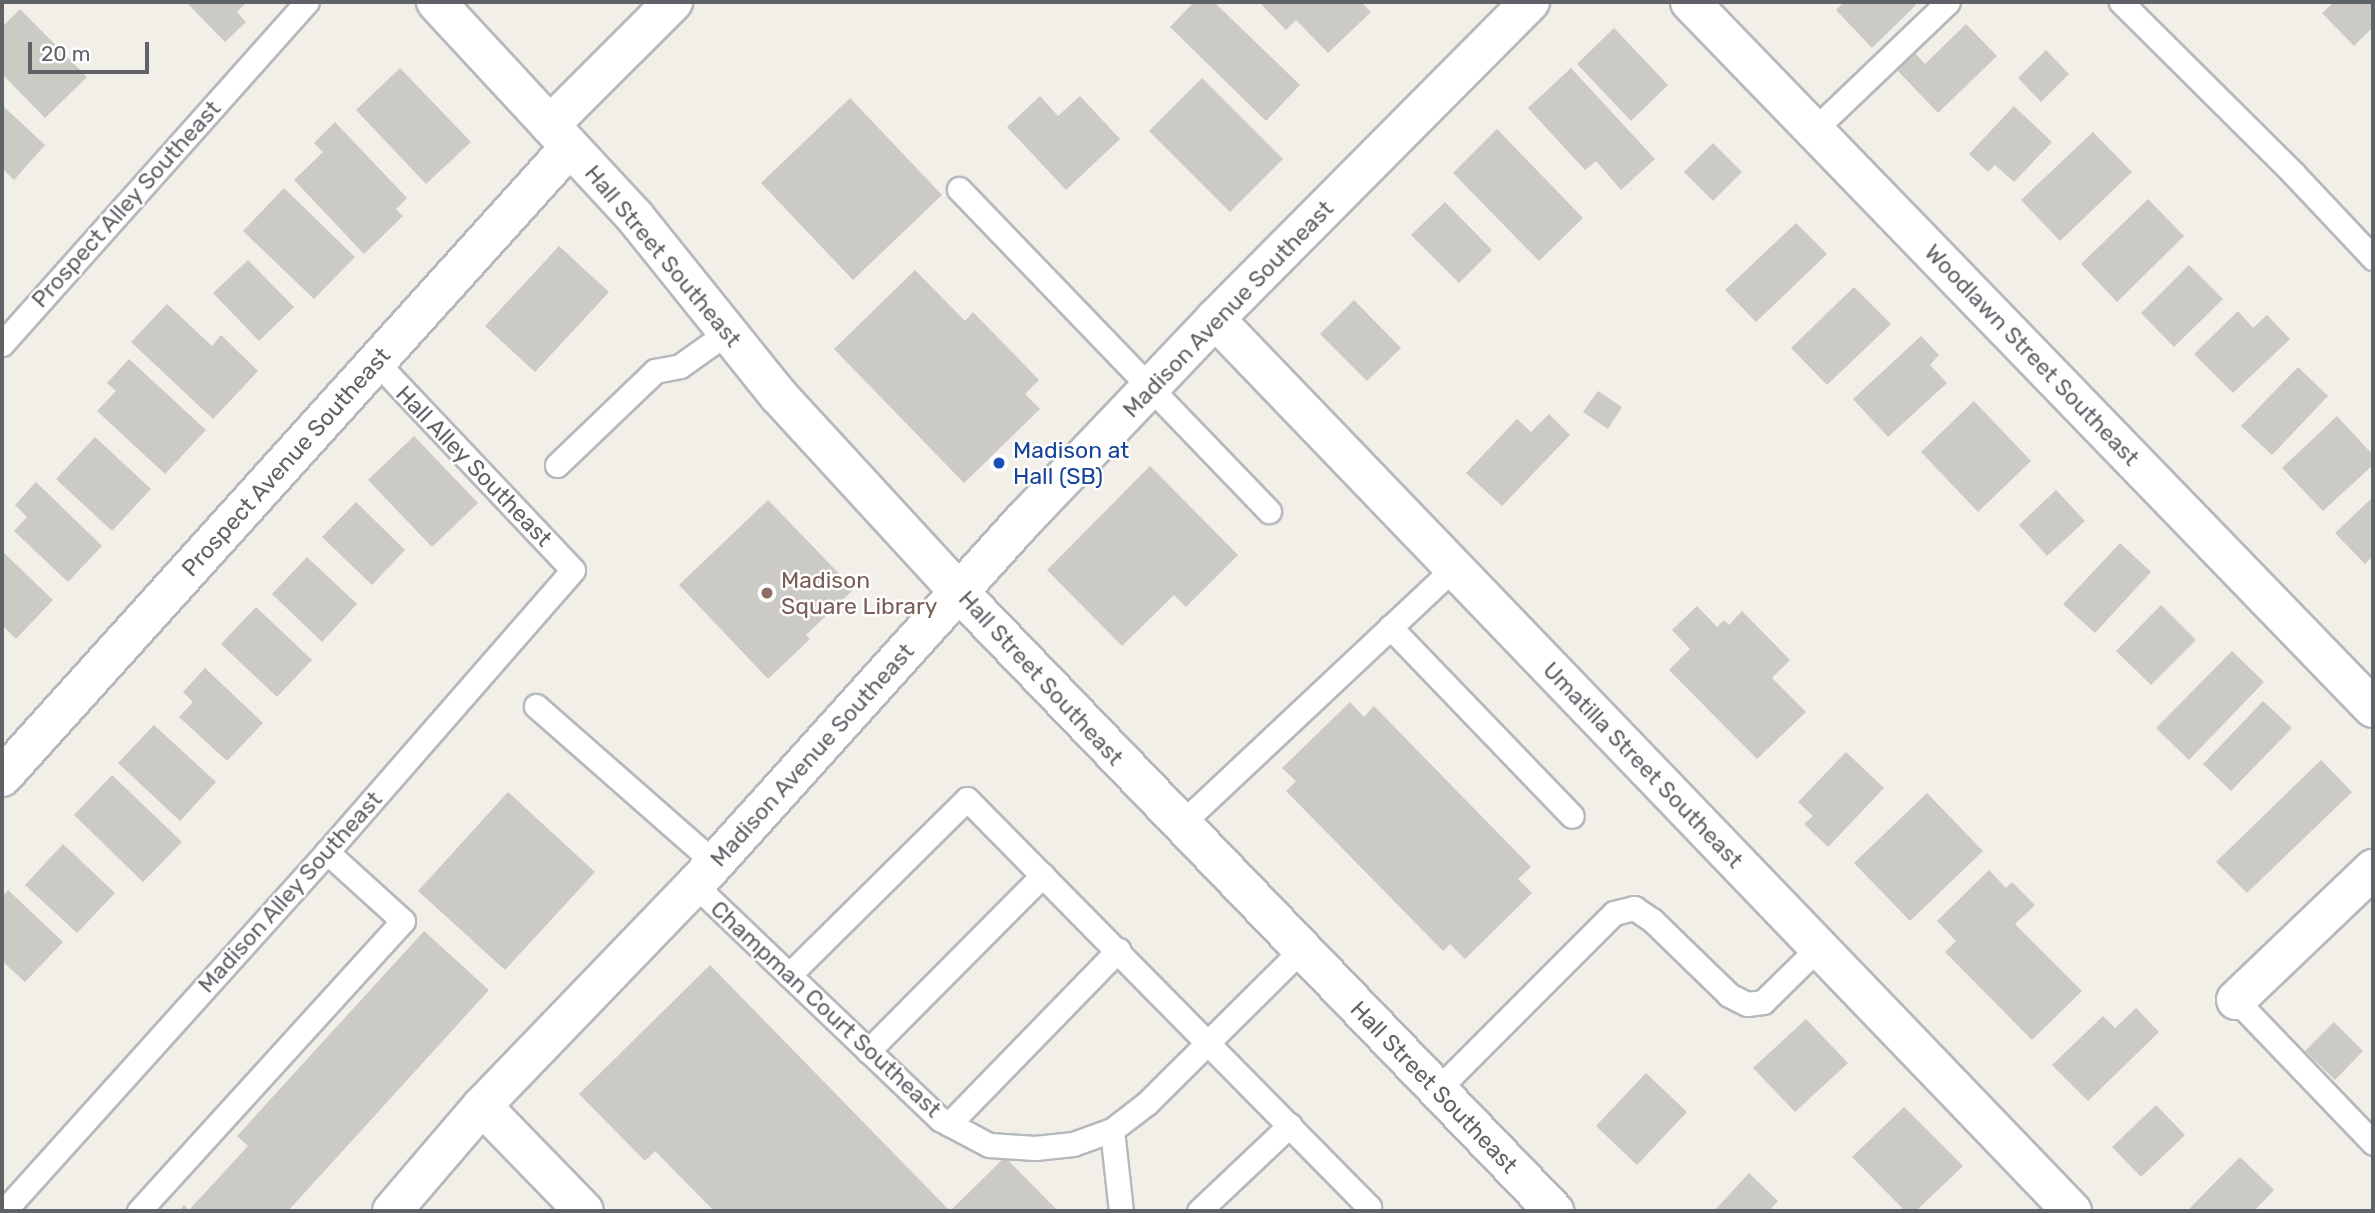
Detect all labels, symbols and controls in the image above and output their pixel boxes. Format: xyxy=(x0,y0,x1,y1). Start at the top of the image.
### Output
scale bar xyxy=(32,28,152,72)
text: 20 m xyxy=(41,41,90,66)
street label: Prospect Alley Southeast xyxy=(25,94,227,314)
street label: Hall Street Southeast xyxy=(579,160,747,352)
street label: Madison Avenue Southeast xyxy=(1117,195,1339,423)
street label: Woodlawn Street Southeast xyxy=(1919,239,2145,471)
street label: Prospect Avenue Southeast xyxy=(176,342,396,582)
street label: Hall Alley Southeast xyxy=(390,379,558,553)
place label: Madison at Hall (SB) xyxy=(1013,436,1129,490)
marker: Madison at Hall (SB) xyxy=(991,455,1007,471)
place label: Madison Square Library xyxy=(781,566,937,620)
marker: Madison Square Library xyxy=(759,585,775,601)
street label: Hall Street Southeast xyxy=(953,585,1129,771)
street label: Madison Avenue Southeast xyxy=(704,637,920,873)
street label: Umatilla Street Southeast xyxy=(1537,656,1749,874)
street label: Madison Alley Southeast xyxy=(192,785,388,999)
street label: Champman Court Southeast xyxy=(705,895,947,1123)
street label: Hall Street Southeast xyxy=(1345,995,1523,1179)

